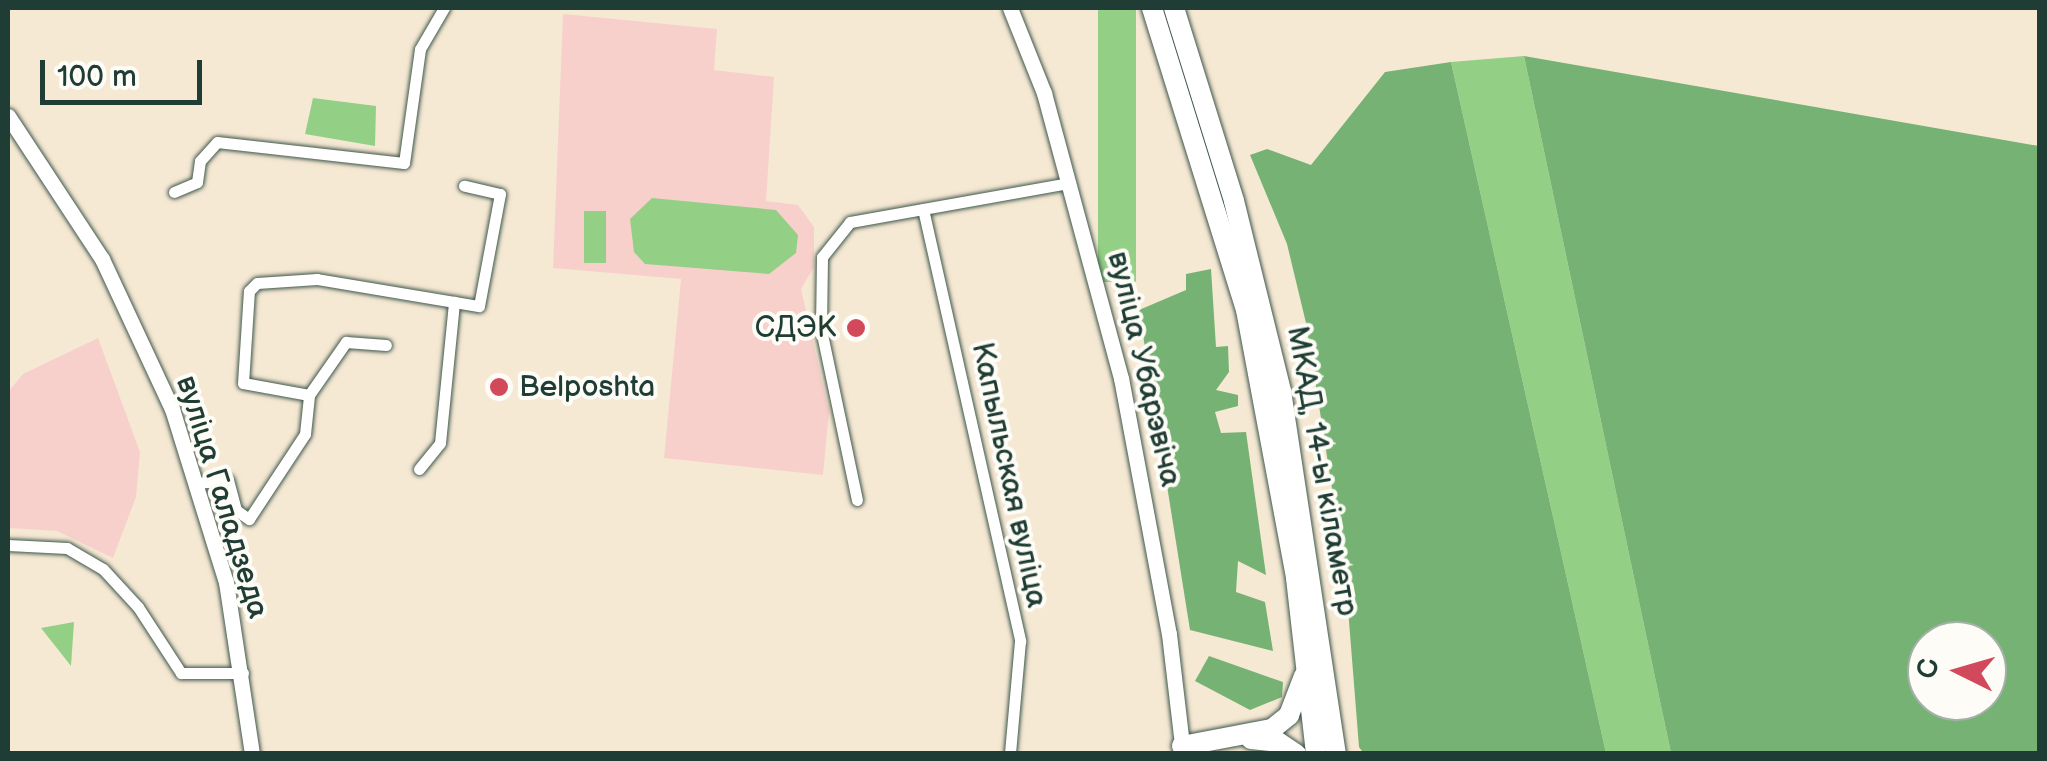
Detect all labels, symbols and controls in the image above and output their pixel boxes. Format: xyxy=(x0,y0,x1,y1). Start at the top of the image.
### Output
scale bar xyxy=(45,40,208,102)
text: 100 m xyxy=(57,59,137,95)
street label: вуліца Убарэвіча xyxy=(1099,248,1189,490)
place label: СДЭК xyxy=(755,310,836,346)
marker: СДЭК xyxy=(845,317,867,339)
street label: МКАД, 14-ы кіламетр xyxy=(1279,323,1365,619)
street label: Капыльская вуліца xyxy=(963,339,1055,611)
place label: Belposhta xyxy=(519,369,655,405)
street label: вуліца Галадзеда xyxy=(168,371,276,623)
marker: Belposhta xyxy=(488,376,510,398)
north arrow xyxy=(1907,621,2007,721)
text: С xyxy=(1911,657,1946,680)

